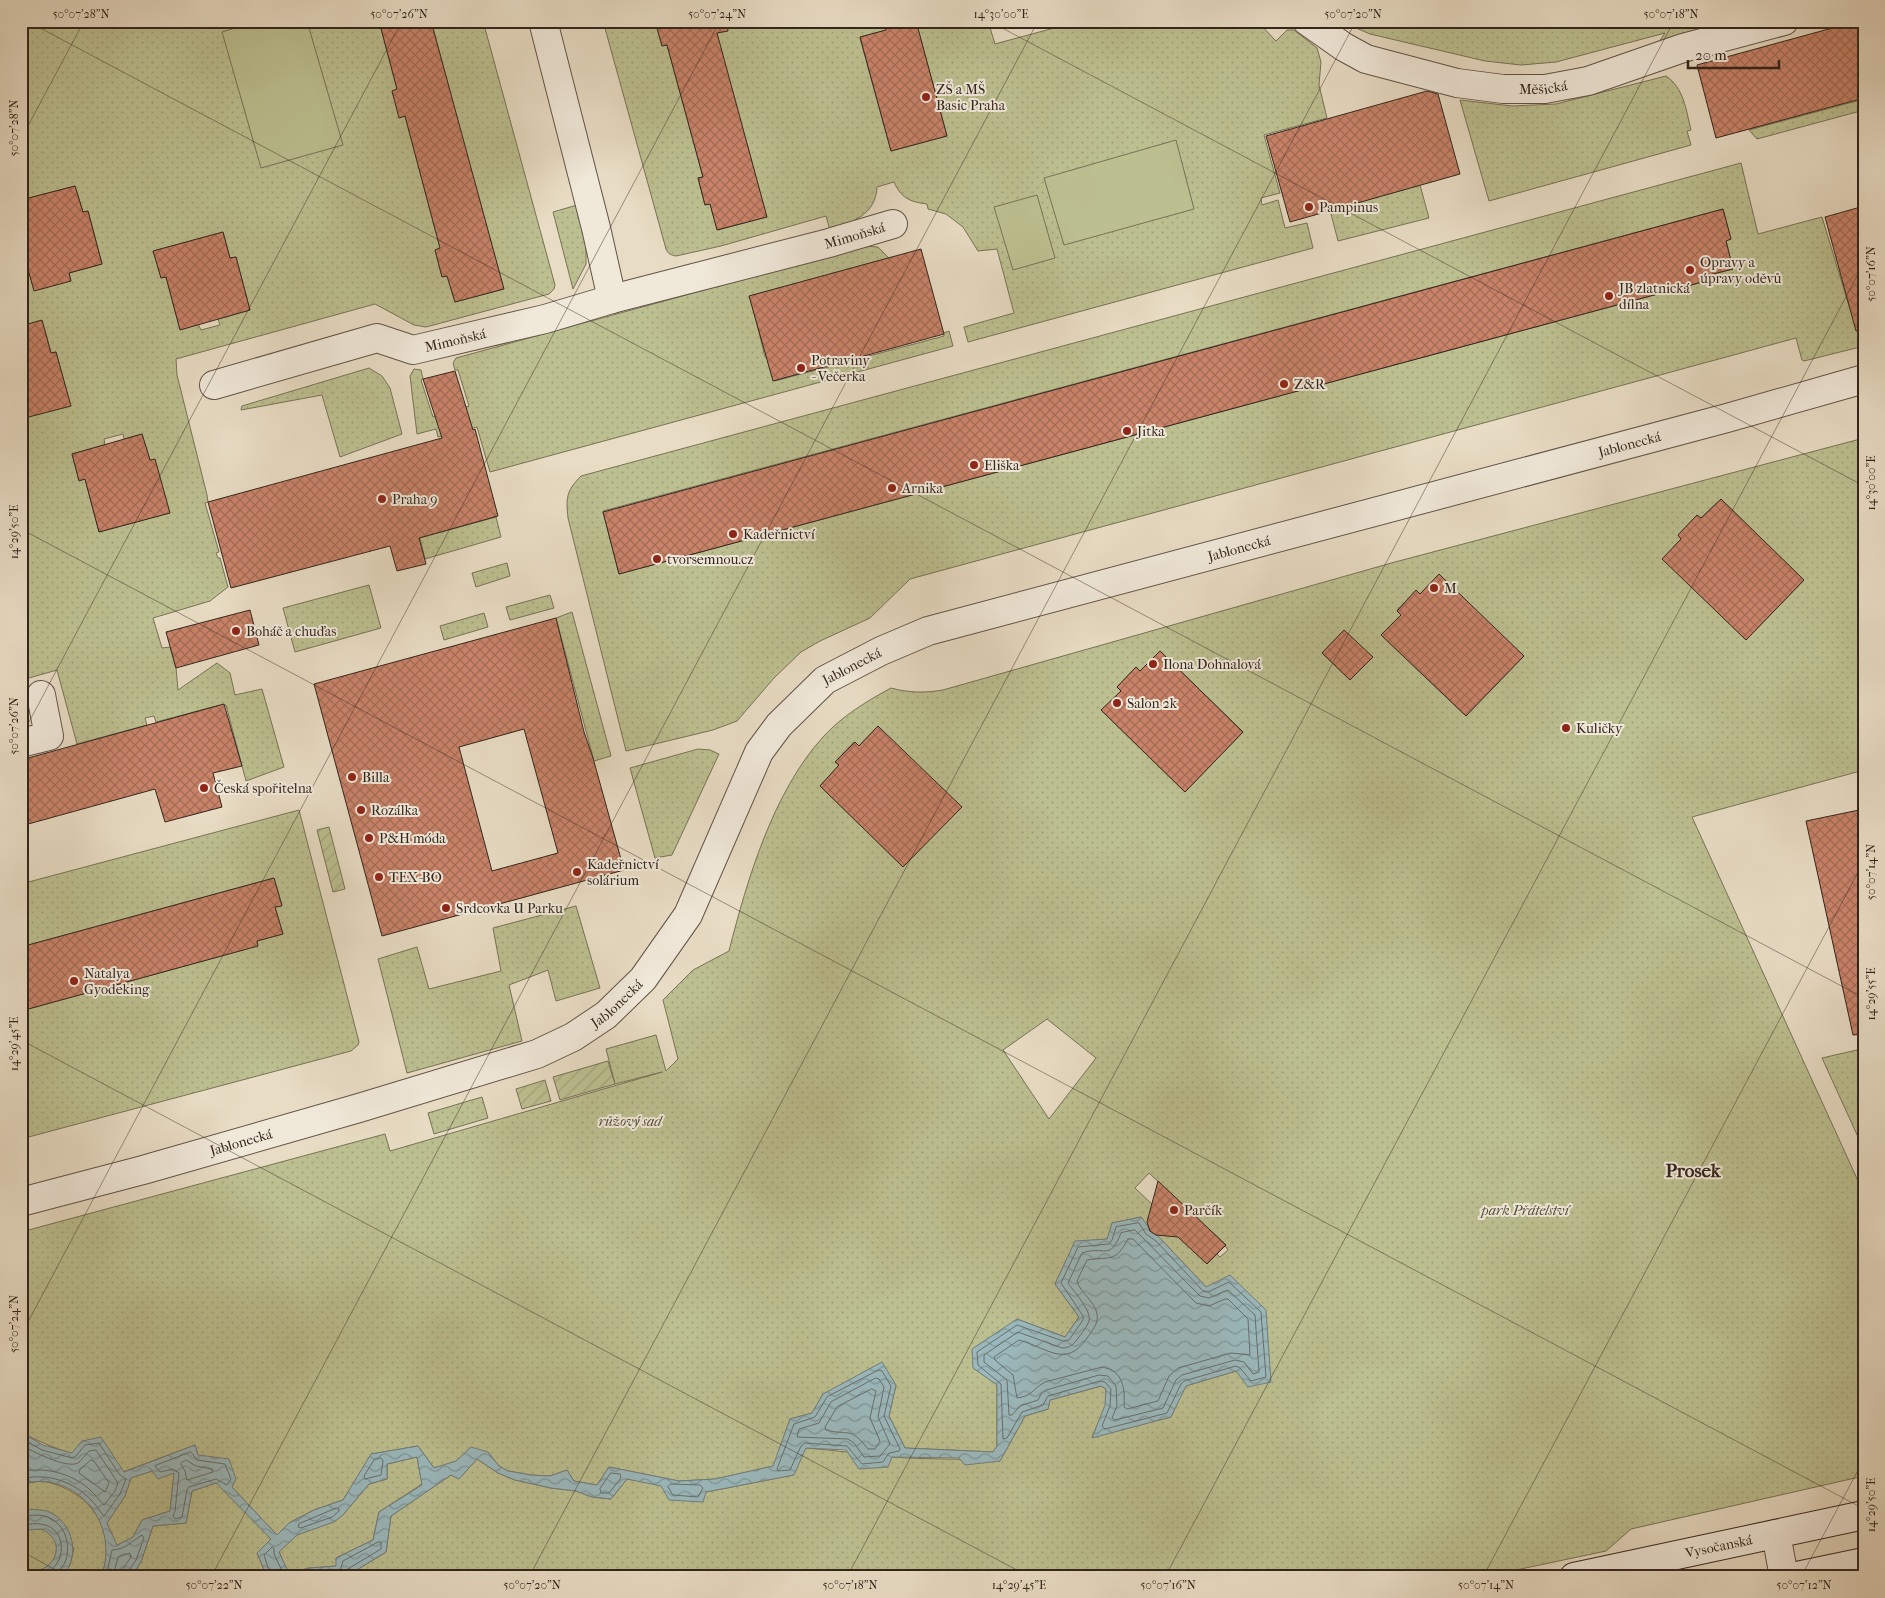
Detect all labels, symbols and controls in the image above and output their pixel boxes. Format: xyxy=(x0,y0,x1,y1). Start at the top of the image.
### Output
text: 50°07'28"N xyxy=(52,7,110,21)
text: 50°07'26"N xyxy=(370,7,428,21)
text: 50°07'24"N xyxy=(688,7,746,21)
text: 14°30'00"E xyxy=(973,7,1029,21)
text: 50°07'20"N xyxy=(1324,7,1382,21)
text: 50°07'18"N xyxy=(1643,7,1699,21)
scale bar xyxy=(1688,38,1779,70)
text: 20 m xyxy=(1695,46,1727,64)
street label: Měšická xyxy=(1519,76,1569,98)
place label: ZŠ a MŠ Basic Praha xyxy=(936,80,1006,114)
marker: ZŠ a MŠ Basic Praha xyxy=(920,91,932,103)
text: 50°07'28"N xyxy=(7,99,21,157)
place label: Pampinus xyxy=(1319,199,1378,216)
marker: Pampinus xyxy=(1303,201,1315,213)
street label: Mimoňská xyxy=(822,218,888,252)
text: 50°07'16"N xyxy=(1864,246,1878,302)
place label: Opravy a úpravy oděvů xyxy=(1699,254,1782,287)
marker: Opravy a úpravy oděvů xyxy=(1684,264,1696,276)
place label: JB zlatnická dílna xyxy=(1618,280,1690,313)
marker: JB zlatnická dílna xyxy=(1603,290,1615,302)
street label: Mimoňská xyxy=(423,325,488,355)
place label: Potraviny - Večerka xyxy=(811,352,870,385)
marker: Potraviny - Večerka xyxy=(795,362,807,374)
place label: Z&R xyxy=(1294,376,1326,393)
marker: Z&R xyxy=(1278,378,1290,390)
place label: Jitka xyxy=(1136,423,1165,440)
marker: Jitka xyxy=(1121,425,1133,437)
street label: Jablonecká xyxy=(1595,427,1663,461)
text: 14°30'00"E xyxy=(1864,455,1878,511)
place label: Eliška xyxy=(984,457,1020,474)
marker: Eliška xyxy=(968,459,980,471)
place label: Arnika xyxy=(901,480,943,497)
marker: Arnika xyxy=(886,482,898,494)
place label: Praha 9 xyxy=(392,491,438,508)
marker: Praha 9 xyxy=(376,493,388,505)
text: 14°29'50"E xyxy=(7,505,21,559)
place label: Kadeřnictví xyxy=(743,526,816,543)
marker: Kadeřnictví xyxy=(727,528,739,540)
street label: Jablonecká xyxy=(1205,531,1273,565)
place label: tvorsemnou.cz xyxy=(667,551,753,568)
marker: tvorsemnou.cz xyxy=(651,553,663,565)
place label: M xyxy=(1444,580,1457,597)
marker: M xyxy=(1428,582,1440,594)
place label: Boháč a chuďas xyxy=(246,623,336,640)
marker: Boháč a chuďas xyxy=(230,625,242,637)
street label: Jablonecká xyxy=(818,644,885,689)
place label: Ilona Dohnalová xyxy=(1163,656,1261,673)
marker: Ilona Dohnalová xyxy=(1147,658,1159,670)
place label: Salon 2k xyxy=(1127,695,1178,712)
text: 50°07'26"N xyxy=(7,697,21,755)
marker: Salon 2k xyxy=(1111,697,1123,709)
place label: Kuličky xyxy=(1576,720,1623,737)
marker: Kuličky xyxy=(1560,722,1572,734)
place label: Billa xyxy=(362,769,390,786)
marker: Billa xyxy=(346,771,358,783)
place label: Česká spořitelna xyxy=(214,779,313,797)
marker: Česká spořitelna xyxy=(198,782,210,794)
place label: Rozálka xyxy=(371,802,419,819)
marker: Rozálka xyxy=(355,804,367,816)
place label: P&H móda xyxy=(379,830,446,847)
marker: P&H móda xyxy=(363,832,375,844)
text: 50°07'14"N xyxy=(1864,844,1878,900)
place label: Kadeřnictví solárium xyxy=(587,856,660,889)
marker: Kadeřnictví solárium xyxy=(571,866,583,878)
place label: TEX-BO xyxy=(389,869,442,886)
marker: TEX-BO xyxy=(373,871,385,883)
place label: Srdcovka U Parku xyxy=(456,900,563,917)
marker: Srdcovka U Parku xyxy=(440,902,452,914)
place label: Natalya Gyodeking xyxy=(84,965,150,998)
text: 14°29'55"E xyxy=(1864,967,1878,1021)
marker: Natalya Gyodeking xyxy=(68,975,80,987)
street label: Jablonecká xyxy=(587,975,647,1032)
text: 14°29'45"E xyxy=(7,1017,21,1071)
park label: růžový sad xyxy=(599,1113,663,1130)
street label: Jablonecká xyxy=(207,1125,275,1159)
district label: Prosek xyxy=(1665,1160,1722,1182)
place label: Parčík xyxy=(1184,1202,1223,1219)
park label: park Přátelství xyxy=(1479,1202,1572,1219)
marker: Parčík xyxy=(1168,1204,1180,1216)
text: 50°07'24"N xyxy=(7,1295,21,1353)
text: 14°29'50"E xyxy=(1864,1478,1878,1532)
street label: Vysočanská xyxy=(1683,1531,1754,1562)
text: 50°07'22"N xyxy=(185,1578,243,1592)
text: 50°07'20"N xyxy=(503,1578,561,1592)
text: 50°07'18"N xyxy=(822,1578,878,1592)
text: 14°29'45"E xyxy=(992,1578,1046,1592)
text: 50°07'16"N xyxy=(1140,1578,1196,1592)
text: 50°07'14"N xyxy=(1458,1578,1514,1592)
text: 50°07'12"N xyxy=(1776,1578,1832,1592)

